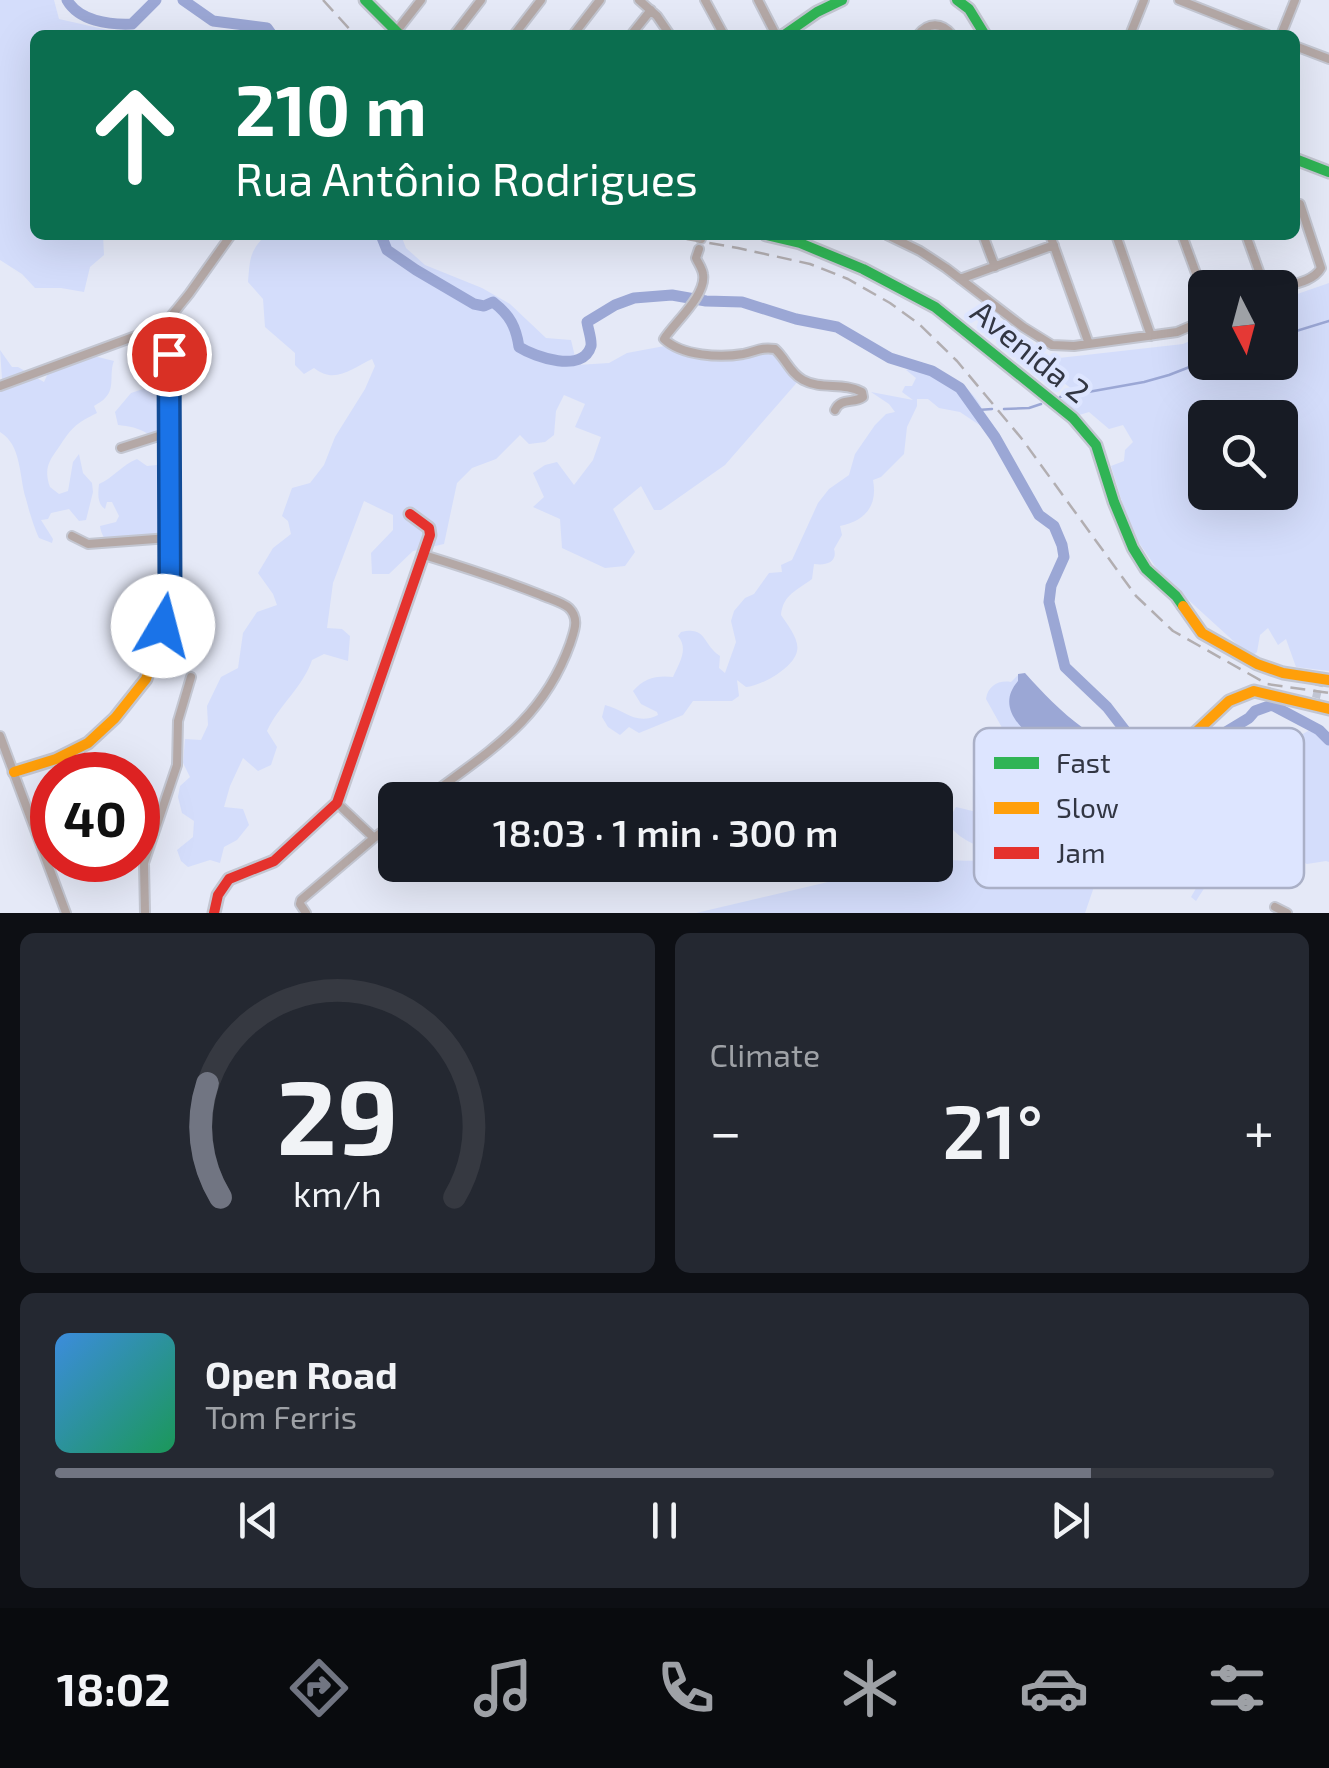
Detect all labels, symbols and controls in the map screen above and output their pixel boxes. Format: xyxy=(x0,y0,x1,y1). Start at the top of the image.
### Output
text: 210 m xyxy=(235,66,427,150)
icon: ahead xyxy=(70,70,200,200)
text: Rua Antônio Rodrigues xyxy=(235,151,698,205)
north arrow xyxy=(1188,270,1298,380)
map controls xyxy=(1188,270,1298,510)
street label: Avenida 2 xyxy=(965,291,1098,410)
pin xyxy=(127,312,212,397)
icon: arrive xyxy=(142,327,197,382)
button: search xyxy=(1188,400,1298,510)
position arrow xyxy=(111,574,215,678)
legend xyxy=(974,728,1304,888)
text: Fast xyxy=(1056,745,1111,779)
speed limit sign: 40 xyxy=(30,752,160,882)
text: Slow xyxy=(1056,790,1119,824)
text: 18:03 · 1 min · 300 m xyxy=(493,809,838,855)
text: Jam xyxy=(1056,835,1105,869)
text: Climate xyxy=(710,1035,820,1073)
text: 29 xyxy=(276,1051,398,1176)
text: 21° xyxy=(942,1084,1043,1174)
text: − xyxy=(710,1097,742,1163)
text: + xyxy=(1244,1097,1274,1163)
text: km/h xyxy=(293,1171,382,1214)
text: Open Road xyxy=(205,1351,398,1397)
text: Tom Ferris xyxy=(205,1397,357,1435)
icon: previous xyxy=(231,1493,286,1548)
icon: pause xyxy=(637,1493,692,1548)
icon: next xyxy=(1043,1493,1098,1548)
icon: directions xyxy=(284,1653,354,1723)
icon: music xyxy=(468,1653,538,1723)
icon: phone xyxy=(651,1653,721,1723)
icon: climate xyxy=(835,1653,905,1723)
icon: car xyxy=(1019,1653,1089,1723)
icon: filters xyxy=(1202,1653,1272,1723)
text: 18:02 xyxy=(57,1661,170,1715)

